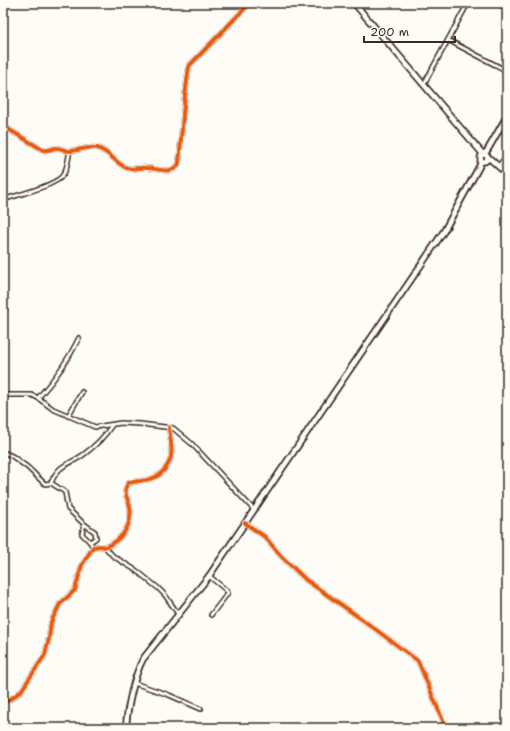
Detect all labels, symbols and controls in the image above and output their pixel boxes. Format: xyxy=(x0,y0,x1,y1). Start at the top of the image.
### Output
scale bar xyxy=(364,18,455,44)
text: 200 m xyxy=(370,24,409,40)

